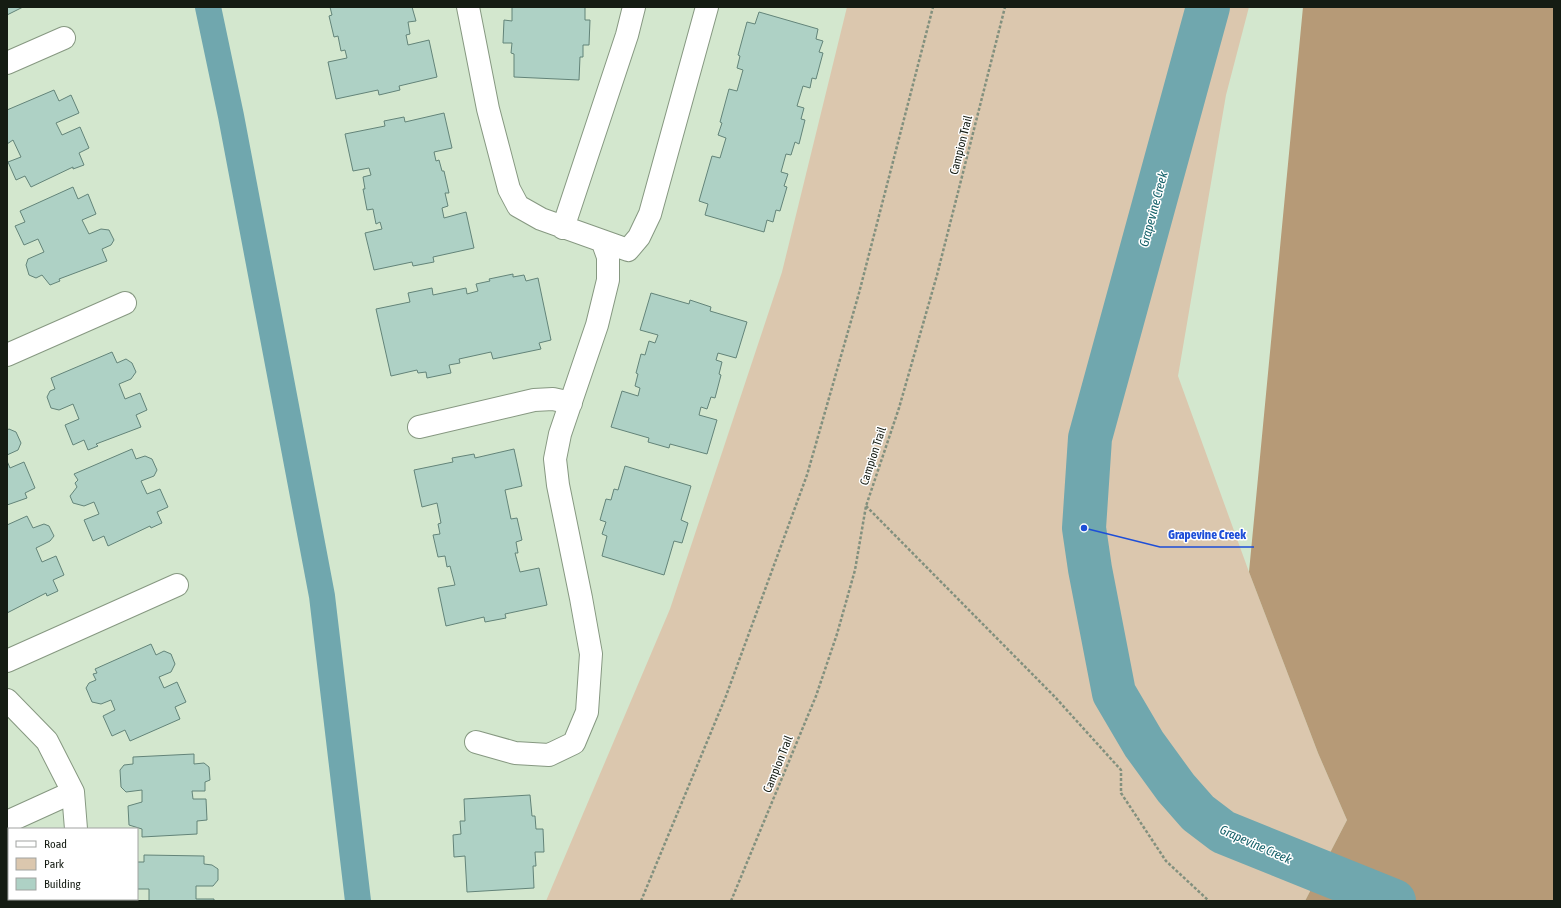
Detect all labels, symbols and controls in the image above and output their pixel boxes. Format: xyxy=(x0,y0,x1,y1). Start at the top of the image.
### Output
street label: Campion Trail xyxy=(947,113,975,176)
water label: Grapevine Creek xyxy=(1136,170,1171,248)
street label: Campion Trail xyxy=(857,424,889,487)
callout: Grapevine Creek xyxy=(1160,522,1254,547)
text: Grapevine Creek xyxy=(1168,527,1246,542)
street label: Campion Trail xyxy=(760,733,796,795)
water label: Grapevine Creek xyxy=(1217,822,1294,867)
legend xyxy=(8,828,138,900)
text: Road xyxy=(44,837,67,851)
text: Park xyxy=(44,857,65,871)
text: Building xyxy=(44,877,82,891)

